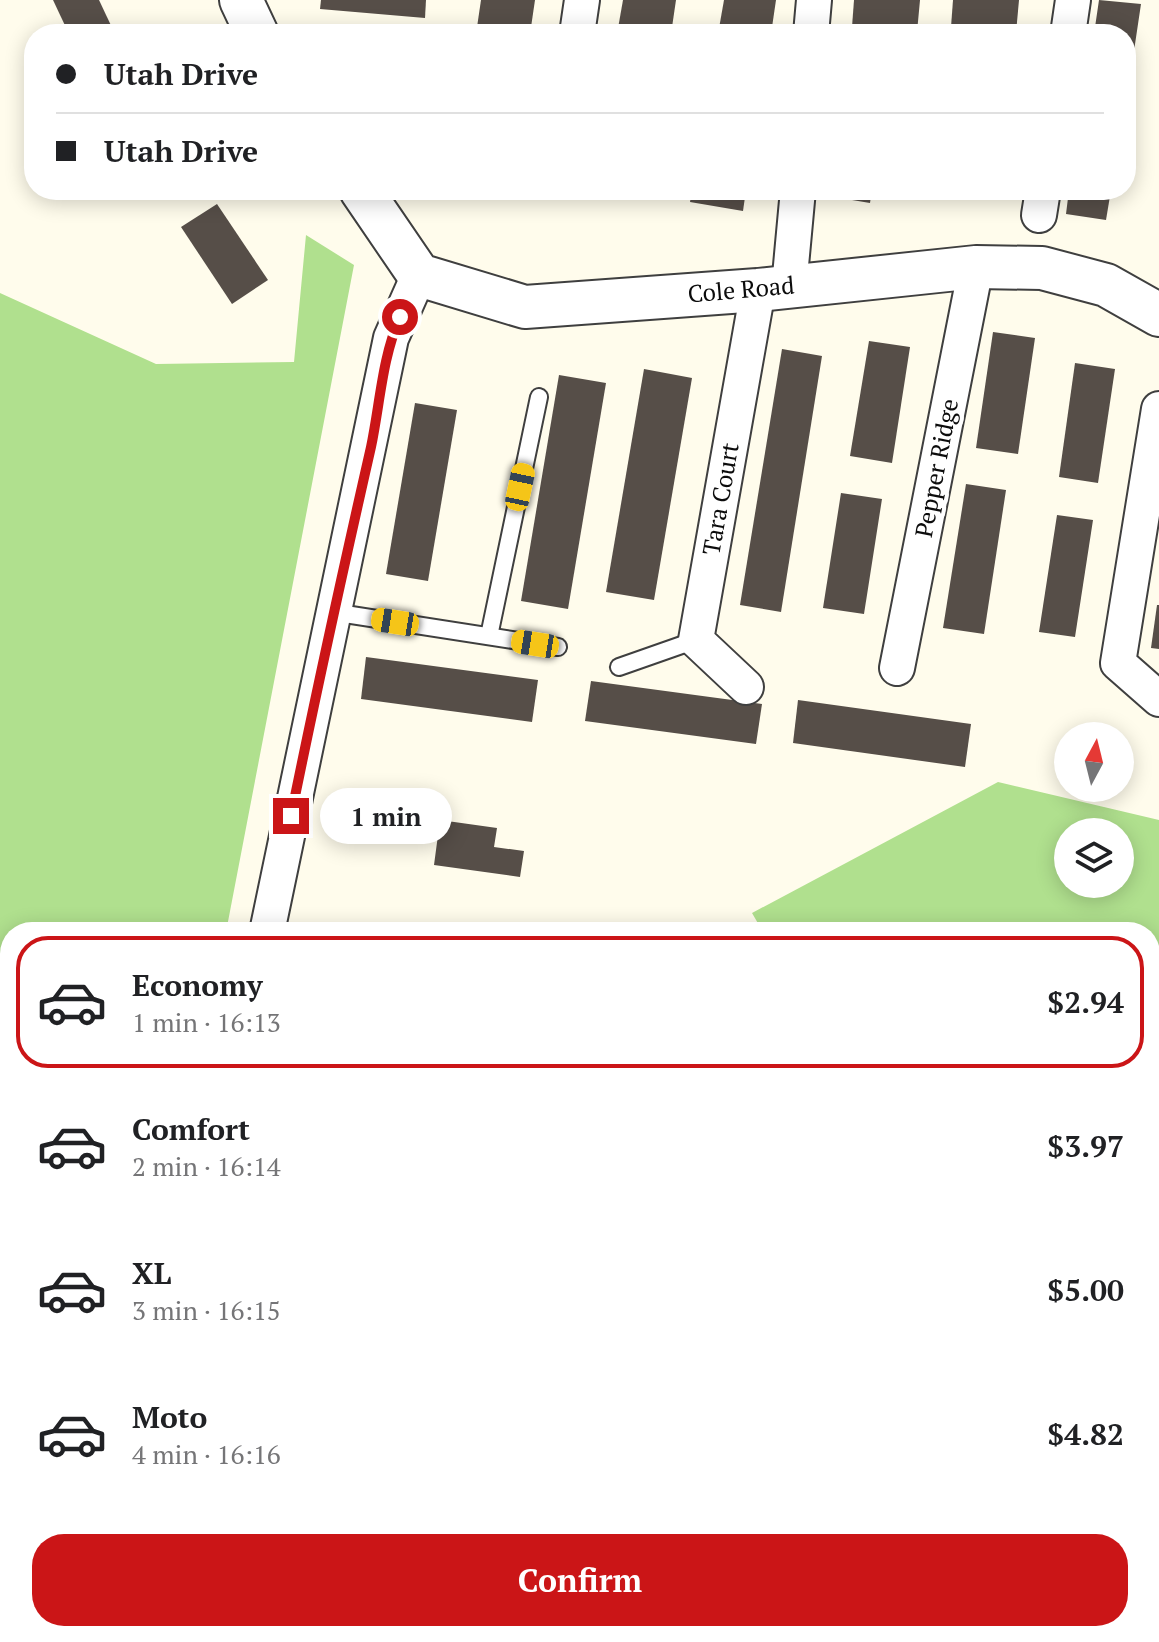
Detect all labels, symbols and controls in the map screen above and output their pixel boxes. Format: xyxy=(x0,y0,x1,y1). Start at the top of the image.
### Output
text: Utah Drive xyxy=(104,54,258,94)
text: Utah Drive xyxy=(104,131,258,171)
street label: Cole Road xyxy=(686,268,796,310)
route start xyxy=(382,299,418,335)
street label: Pepper Ridge xyxy=(907,396,965,540)
street label: Tara Court xyxy=(694,440,746,557)
car xyxy=(503,461,537,513)
car xyxy=(369,606,421,638)
car xyxy=(509,628,561,660)
north arrow xyxy=(1054,722,1134,802)
map controls xyxy=(1054,722,1134,898)
callout: 1 min xyxy=(319,788,451,844)
route end xyxy=(273,798,309,834)
text: 1 min xyxy=(350,799,422,833)
button: layers xyxy=(1054,818,1134,898)
text: Economy xyxy=(132,965,263,1005)
icon: car xyxy=(36,966,108,1038)
text: $2.94 xyxy=(1047,982,1124,1022)
text: 1 min · 16:13 xyxy=(132,1005,281,1039)
text: Comfort xyxy=(132,1109,250,1149)
icon: car xyxy=(36,1110,108,1182)
text: $3.97 xyxy=(1047,1126,1124,1166)
text: 2 min · 16:14 xyxy=(132,1149,281,1183)
text: XL xyxy=(132,1253,171,1293)
icon: car xyxy=(36,1254,108,1326)
text: $5.00 xyxy=(1047,1270,1124,1310)
text: 3 min · 16:15 xyxy=(132,1293,281,1327)
text: Moto xyxy=(132,1397,207,1437)
icon: car xyxy=(36,1398,108,1470)
text: $4.82 xyxy=(1047,1414,1124,1454)
text: 4 min · 16:16 xyxy=(132,1437,281,1471)
button: Confirm xyxy=(32,1534,1128,1626)

